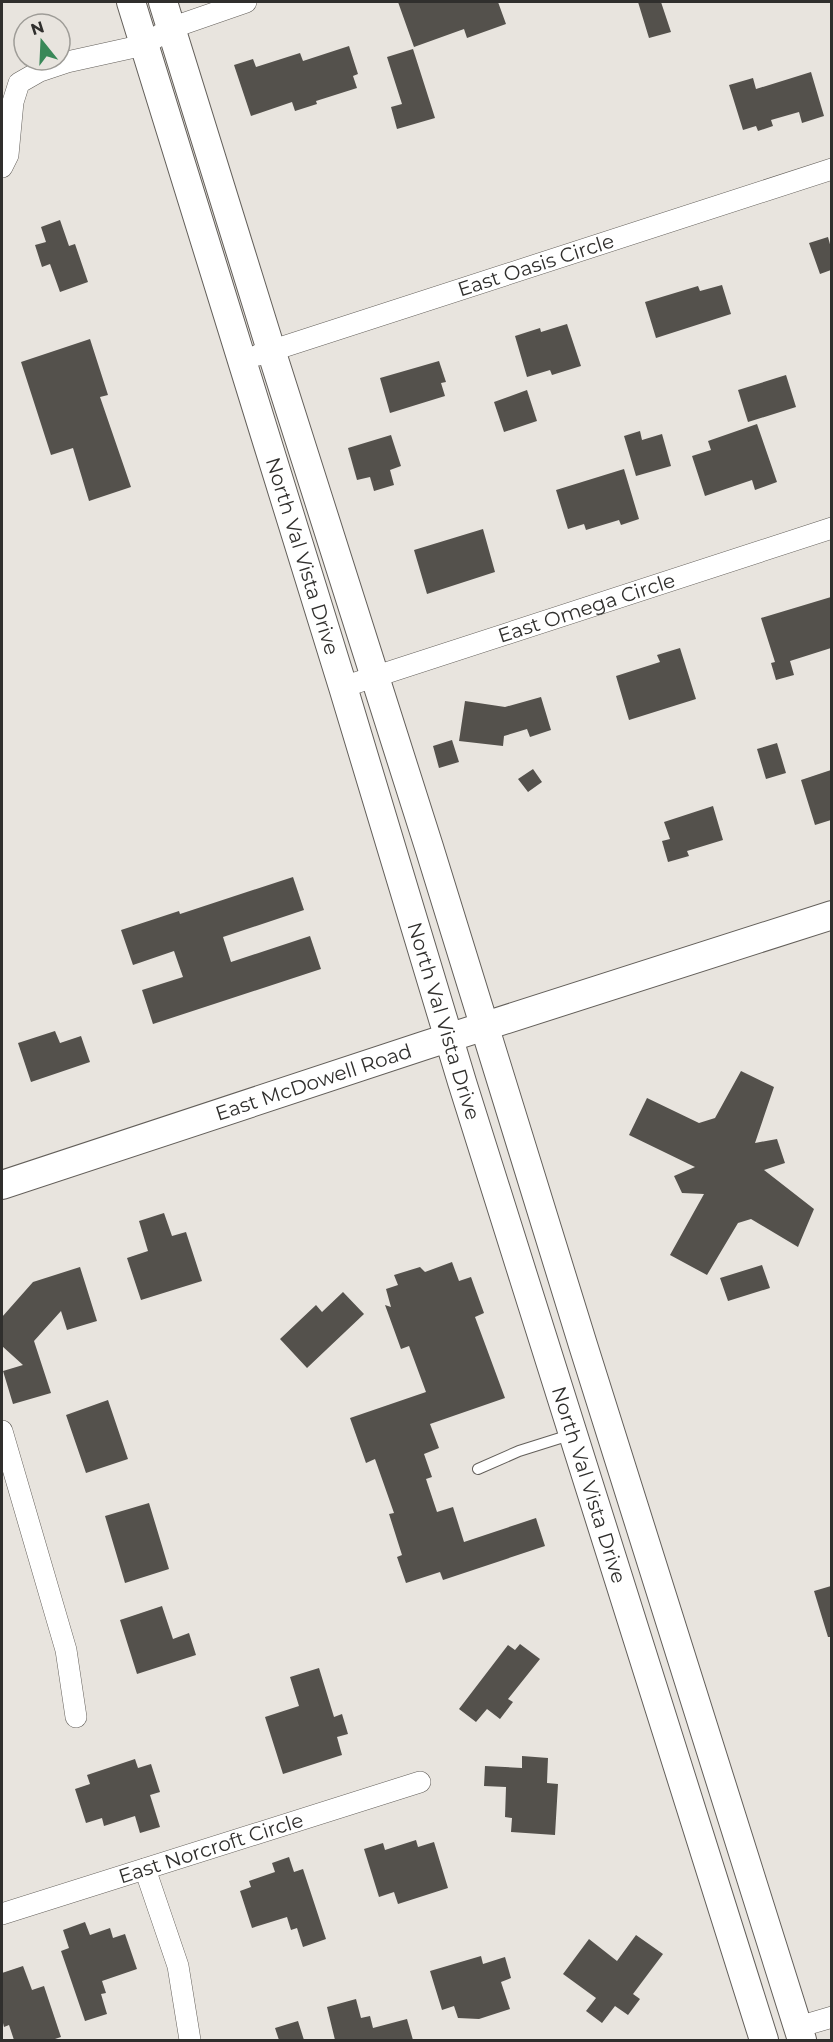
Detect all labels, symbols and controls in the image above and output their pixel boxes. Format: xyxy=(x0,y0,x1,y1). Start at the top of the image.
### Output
north arrow xyxy=(12,12,72,72)
text: N xyxy=(28,17,47,39)
street label: East Oasis Circle xyxy=(455,228,617,302)
street label: North Val Vista Drive xyxy=(261,454,344,658)
street label: East Omega Circle xyxy=(495,568,678,648)
street label: North Val Vista Drive xyxy=(403,919,485,1123)
street label: East McDowell Road xyxy=(212,1039,415,1126)
street label: North Val Vista Drive xyxy=(547,1383,631,1586)
street label: East Norcroft Circle xyxy=(115,1808,306,1888)

